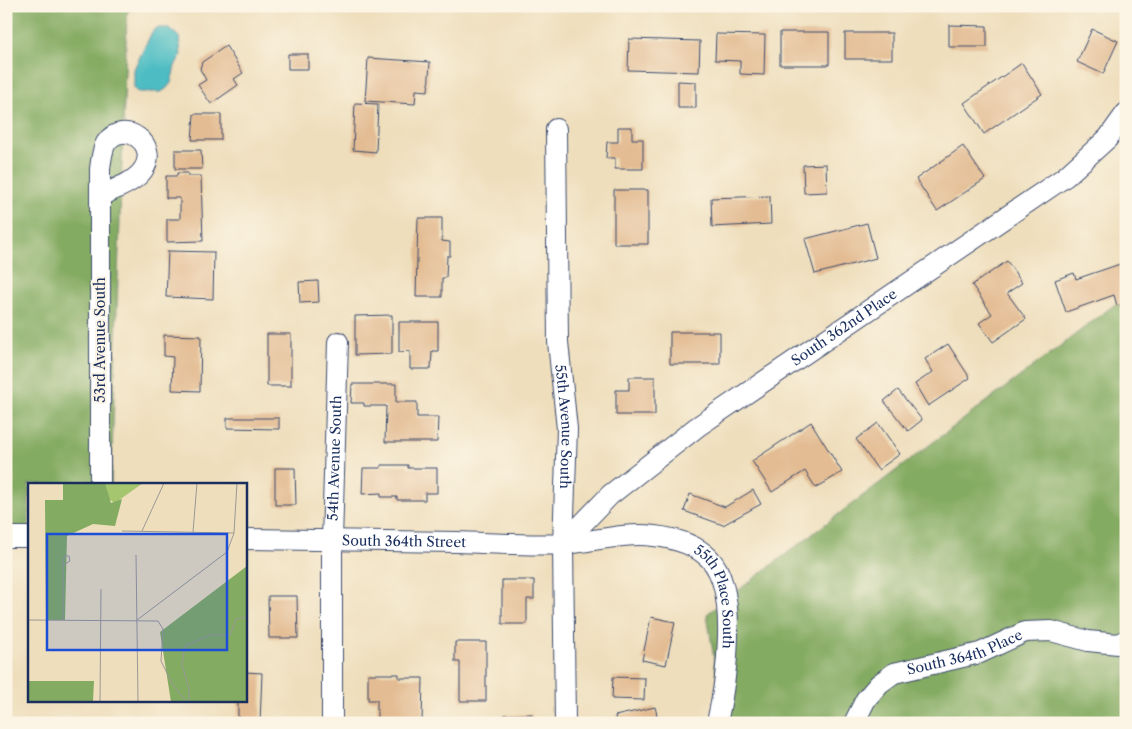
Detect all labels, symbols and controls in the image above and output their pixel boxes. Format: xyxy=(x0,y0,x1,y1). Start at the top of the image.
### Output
street label: 53rd Avenue South xyxy=(91,277,109,403)
street label: South 362nd Place xyxy=(788,285,900,369)
street label: 55th Avenue South xyxy=(551,363,576,490)
street label: 54th Avenue South xyxy=(324,395,345,521)
inset map xyxy=(28,483,246,702)
street label: South 364th Street xyxy=(342,531,466,551)
street label: 55th Place South xyxy=(691,540,737,649)
street label: South 364th Place xyxy=(905,625,1025,679)

